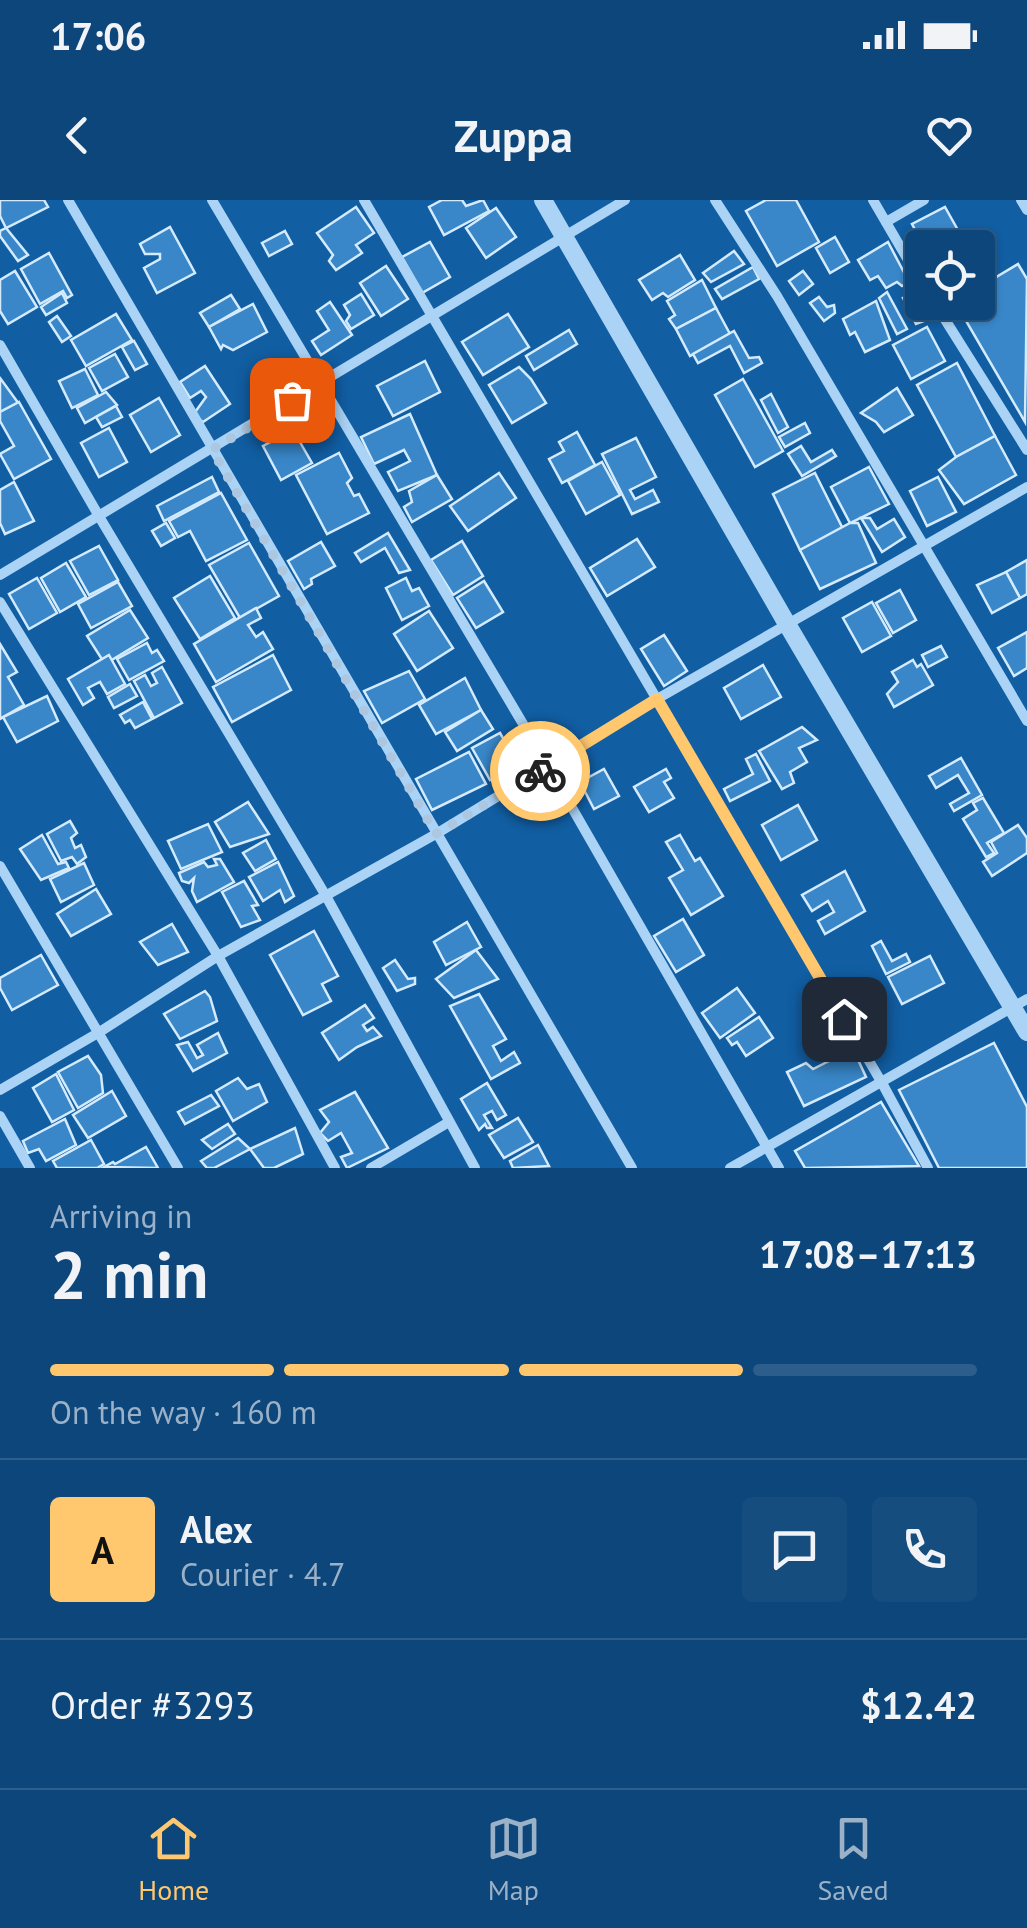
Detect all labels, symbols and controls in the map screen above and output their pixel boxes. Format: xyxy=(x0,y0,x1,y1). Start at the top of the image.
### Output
text: 17:06 xyxy=(50,11,146,60)
text: Zuppa xyxy=(454,106,573,164)
icon: back xyxy=(50,108,105,163)
icon: heart xyxy=(922,108,977,163)
map controls xyxy=(905,230,995,320)
button: locate xyxy=(905,230,995,320)
pin xyxy=(250,358,335,443)
icon: bag xyxy=(265,373,320,428)
courier xyxy=(490,721,590,821)
icon: bike xyxy=(513,744,568,799)
pin xyxy=(802,977,887,1062)
icon: home xyxy=(817,992,872,1047)
text: Arriving in xyxy=(50,1195,192,1237)
text: 17:08–17:13 xyxy=(759,1229,977,1278)
text: 2 min xyxy=(50,1232,209,1316)
text: On the way · 160 m xyxy=(50,1391,317,1433)
button: chat xyxy=(742,1497,847,1602)
button: phone xyxy=(872,1497,977,1602)
text: Alex xyxy=(180,1504,253,1553)
text: A xyxy=(91,1525,114,1574)
text: Courier · 4.7 xyxy=(180,1553,346,1595)
text: Order #3293 xyxy=(50,1680,255,1729)
text: $12.42 xyxy=(860,1680,977,1729)
tab: Home xyxy=(138,1811,209,1908)
tab: Map xyxy=(486,1811,541,1908)
tab: Saved xyxy=(817,1811,889,1908)

